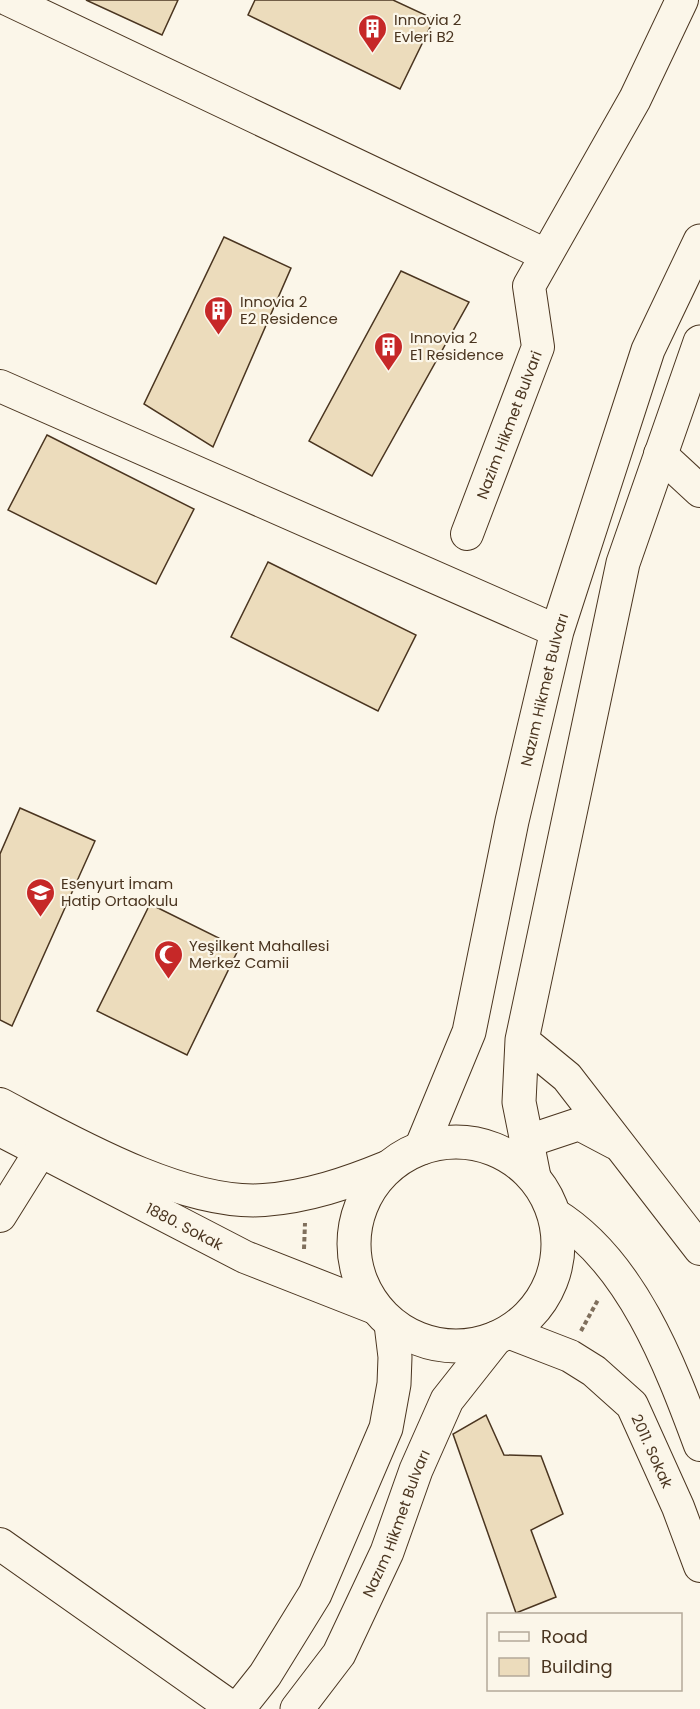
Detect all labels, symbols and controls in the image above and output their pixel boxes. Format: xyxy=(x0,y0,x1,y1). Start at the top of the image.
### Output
place label: Innovia 2 Evleri B2 xyxy=(394,9,461,47)
building icon: Innovia 2 Evleri B2 xyxy=(357,12,389,54)
place label: Innovia 2 E2 Residence xyxy=(240,291,338,329)
building icon: Innovia 2 E2 Residence xyxy=(203,294,235,336)
place label: Innovia 2 E1 Residence xyxy=(410,327,504,365)
building icon: Innovia 2 E1 Residence xyxy=(373,330,405,372)
street label: Nazim Hikmet Bulvari xyxy=(471,347,546,502)
street label: Nazım Hikmet Bulvarı xyxy=(515,610,573,768)
place label: Esenyurt İmam Hatip Ortaokulu xyxy=(61,873,178,911)
school or university icon: Esenyurt İmam Hatip Ortaokulu xyxy=(24,876,56,918)
place label: Yeşilkent Mahallesi Merkez Camii xyxy=(189,935,329,973)
mosque icon: Yeşilkent Mahallesi Merkez Camii xyxy=(152,938,184,980)
street label: 1880. Sokak xyxy=(142,1197,227,1255)
street label: 2011. Sokak xyxy=(627,1411,679,1491)
street label: Nazım Hikmet Bulvarı xyxy=(357,1446,434,1600)
legend xyxy=(487,1613,682,1691)
text: Road xyxy=(541,1624,588,1649)
text: Building xyxy=(541,1654,613,1679)

